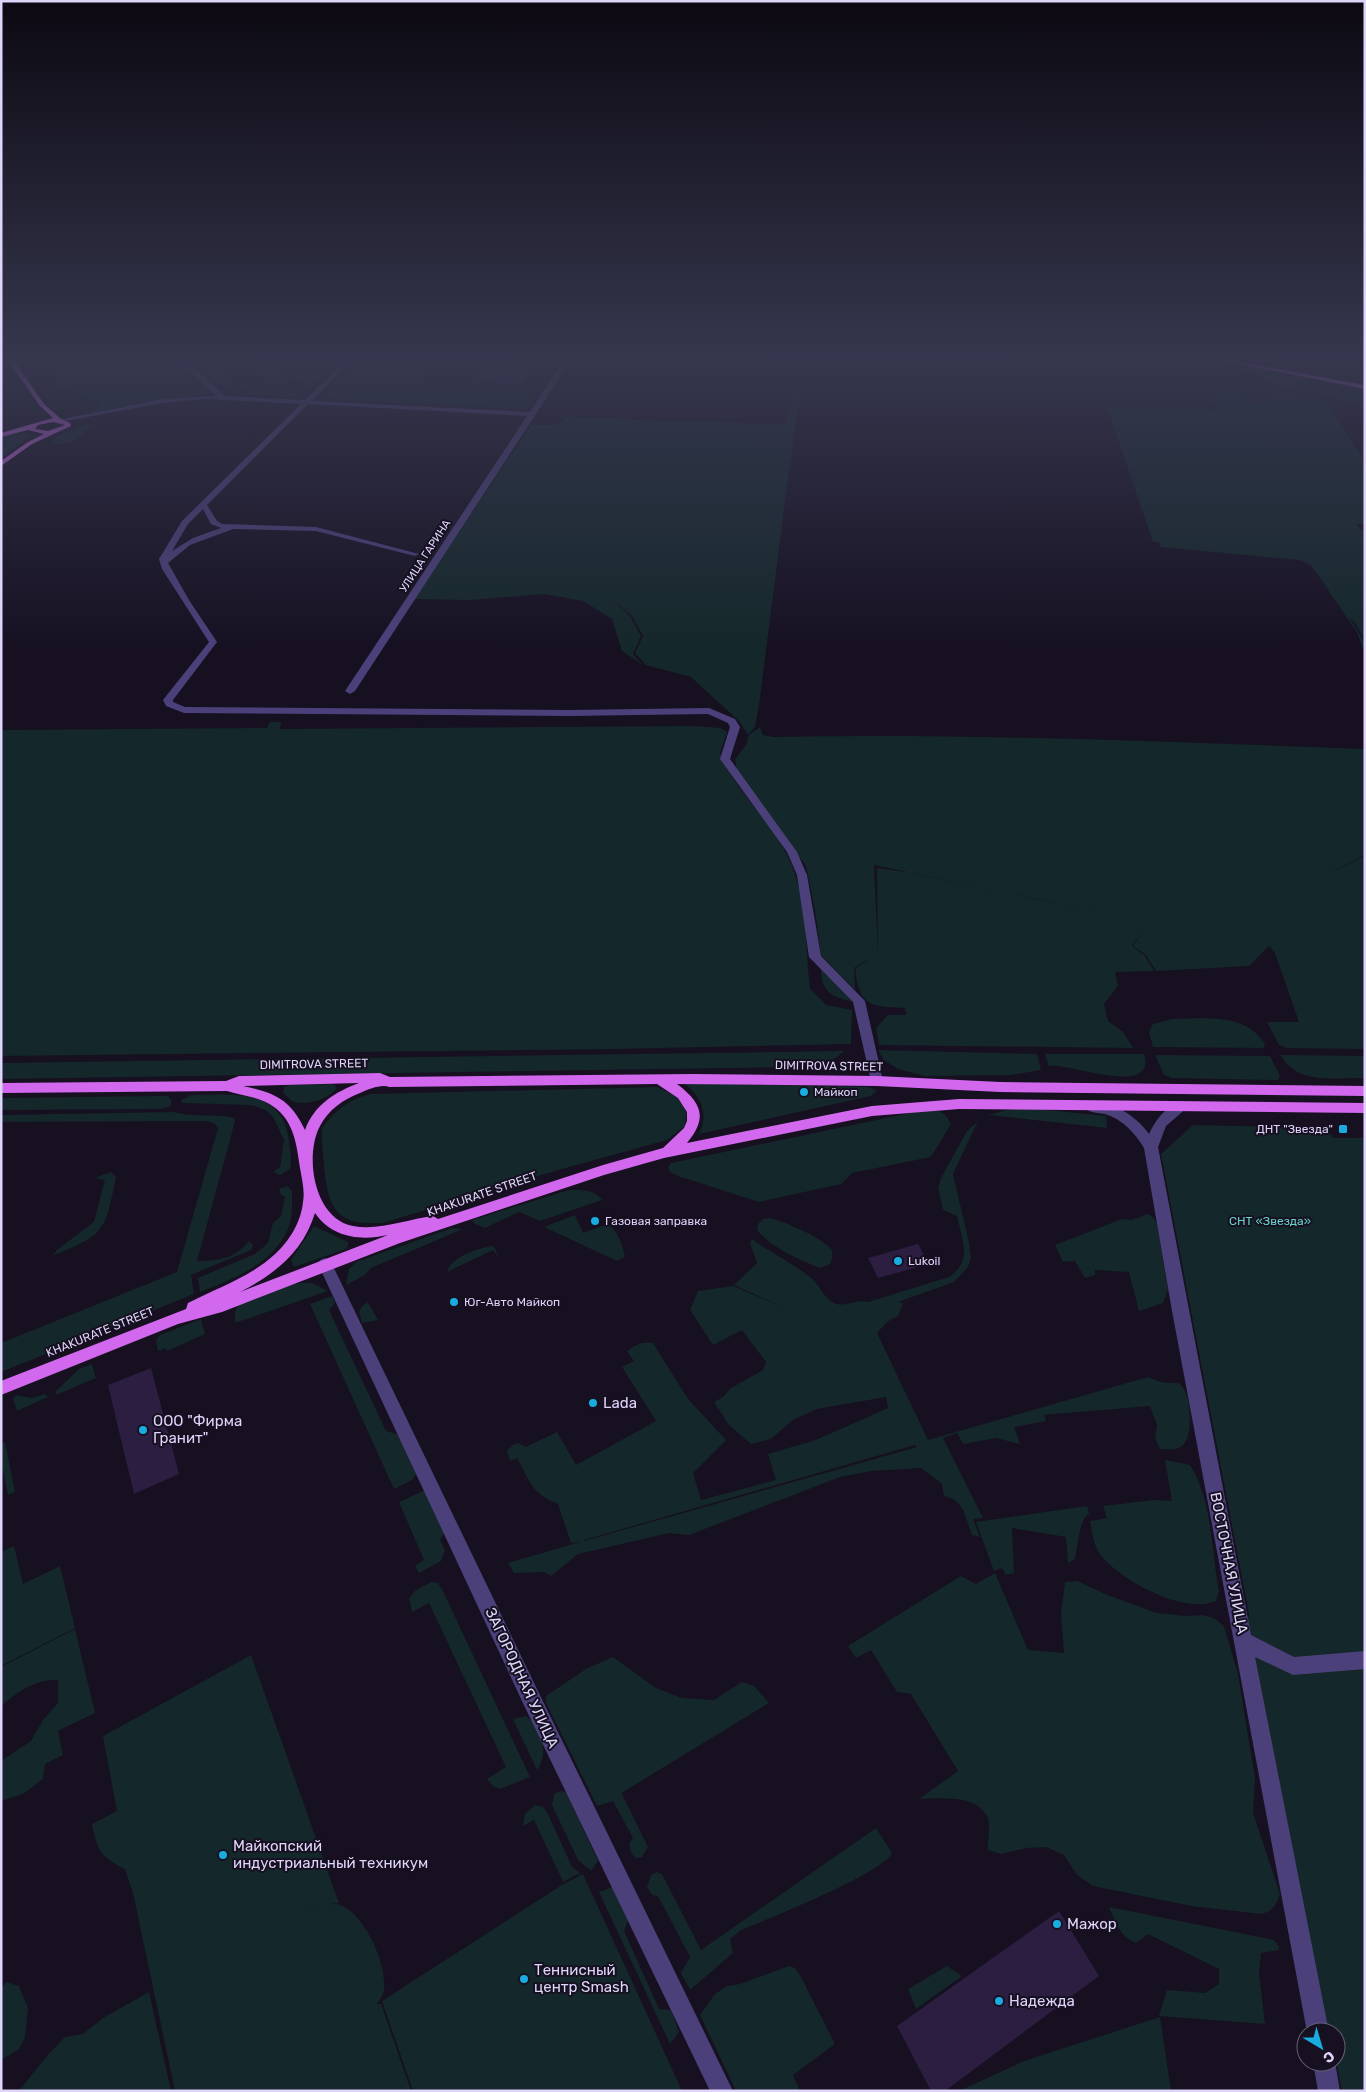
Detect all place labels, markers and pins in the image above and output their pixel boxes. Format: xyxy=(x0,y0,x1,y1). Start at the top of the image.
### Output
place label: Майкоп xyxy=(814,1085,858,1099)
marker: Майкоп xyxy=(798,1086,810,1098)
place label: ДНТ "Звезда" xyxy=(1256,1122,1333,1136)
marker: ДНТ "Звезда" xyxy=(1337,1123,1349,1135)
place label: Газовая заправка xyxy=(605,1214,707,1228)
marker: Газовая заправка xyxy=(589,1215,601,1227)
place label: Lukoil xyxy=(908,1254,940,1268)
marker: Lukoil xyxy=(892,1255,904,1267)
place label: Юг-Авто Майкоп xyxy=(464,1295,560,1309)
marker: Юг-Авто Майкоп xyxy=(448,1296,460,1308)
place label: Lada xyxy=(603,1394,637,1412)
marker: Lada xyxy=(587,1397,599,1409)
place label: ООО "Фирма Гранит" xyxy=(153,1412,242,1447)
marker: ООО "Фирма Гранит" xyxy=(137,1424,149,1436)
place label: Майкопский индустриальный техникум xyxy=(233,1837,428,1872)
marker: Майкопский индустриальный техникум xyxy=(217,1849,229,1861)
place label: Мажор xyxy=(1067,1915,1117,1933)
marker: Мажор xyxy=(1051,1918,1063,1930)
place label: Теннисный центр Smash xyxy=(534,1961,629,1996)
marker: Теннисный центр Smash xyxy=(518,1973,530,1985)
place label: Надежда xyxy=(1009,1992,1075,2010)
marker: Надежда xyxy=(993,1995,1005,2007)

